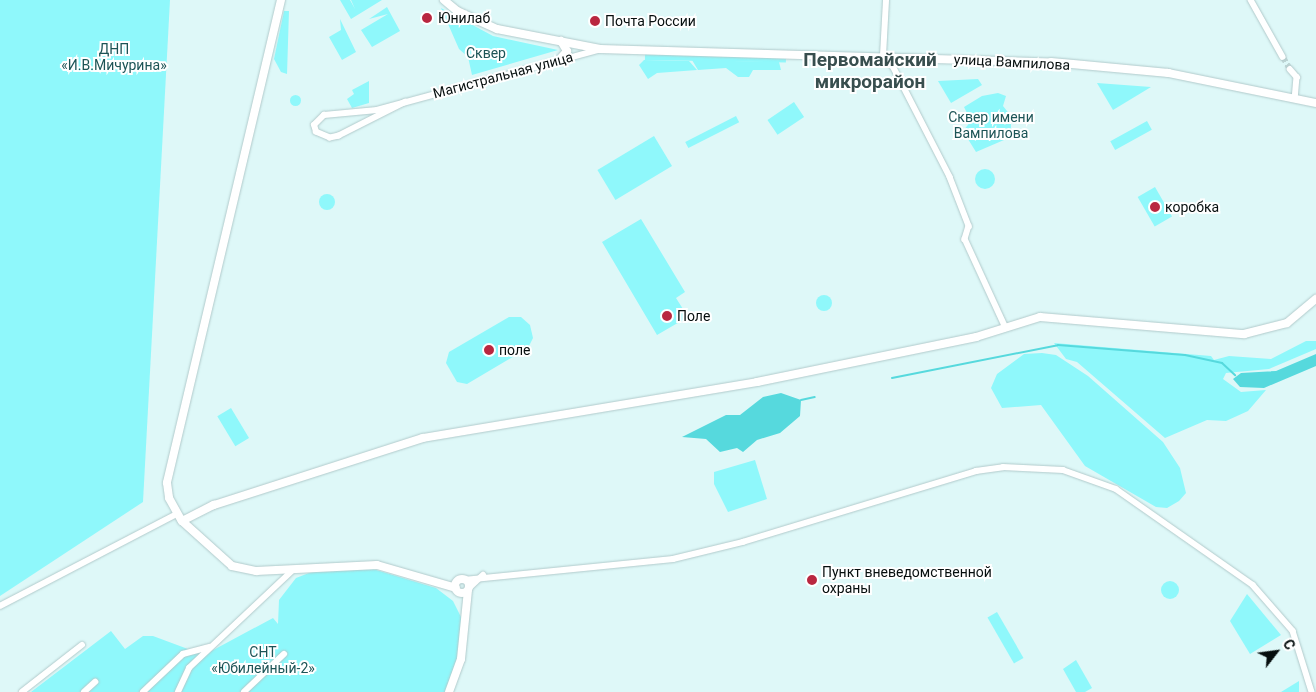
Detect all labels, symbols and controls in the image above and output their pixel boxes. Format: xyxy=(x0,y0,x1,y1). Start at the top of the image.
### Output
place label: Юнилаб xyxy=(438,10,490,26)
marker: Юнилаб xyxy=(420,11,434,25)
place label: Почта России xyxy=(605,13,696,29)
marker: Почта России xyxy=(589,15,601,27)
park label: ДНП «И.В.Мичурина» xyxy=(61,41,167,74)
park label: Сквер xyxy=(466,45,506,61)
street label: Магистральная улица xyxy=(431,48,575,102)
district label: Первомайский микрорайон xyxy=(803,49,937,93)
street label: улица Вампилова xyxy=(953,51,1071,73)
park label: Сквер имени Вампилова xyxy=(948,109,1034,142)
place label: коробка xyxy=(1165,199,1219,215)
marker: коробка xyxy=(1149,201,1161,213)
place label: Поле xyxy=(677,308,710,324)
marker: Поле xyxy=(661,310,673,322)
place label: поле xyxy=(499,342,530,358)
marker: поле xyxy=(483,344,495,356)
place label: Пункт вневедомственной охраны xyxy=(822,564,992,596)
marker: Пункт вневедомственной охраны xyxy=(806,574,818,586)
north arrow xyxy=(1251,627,1301,677)
text: С xyxy=(1280,637,1298,652)
park label: СНТ «Юбилейный-2» xyxy=(211,644,315,676)

